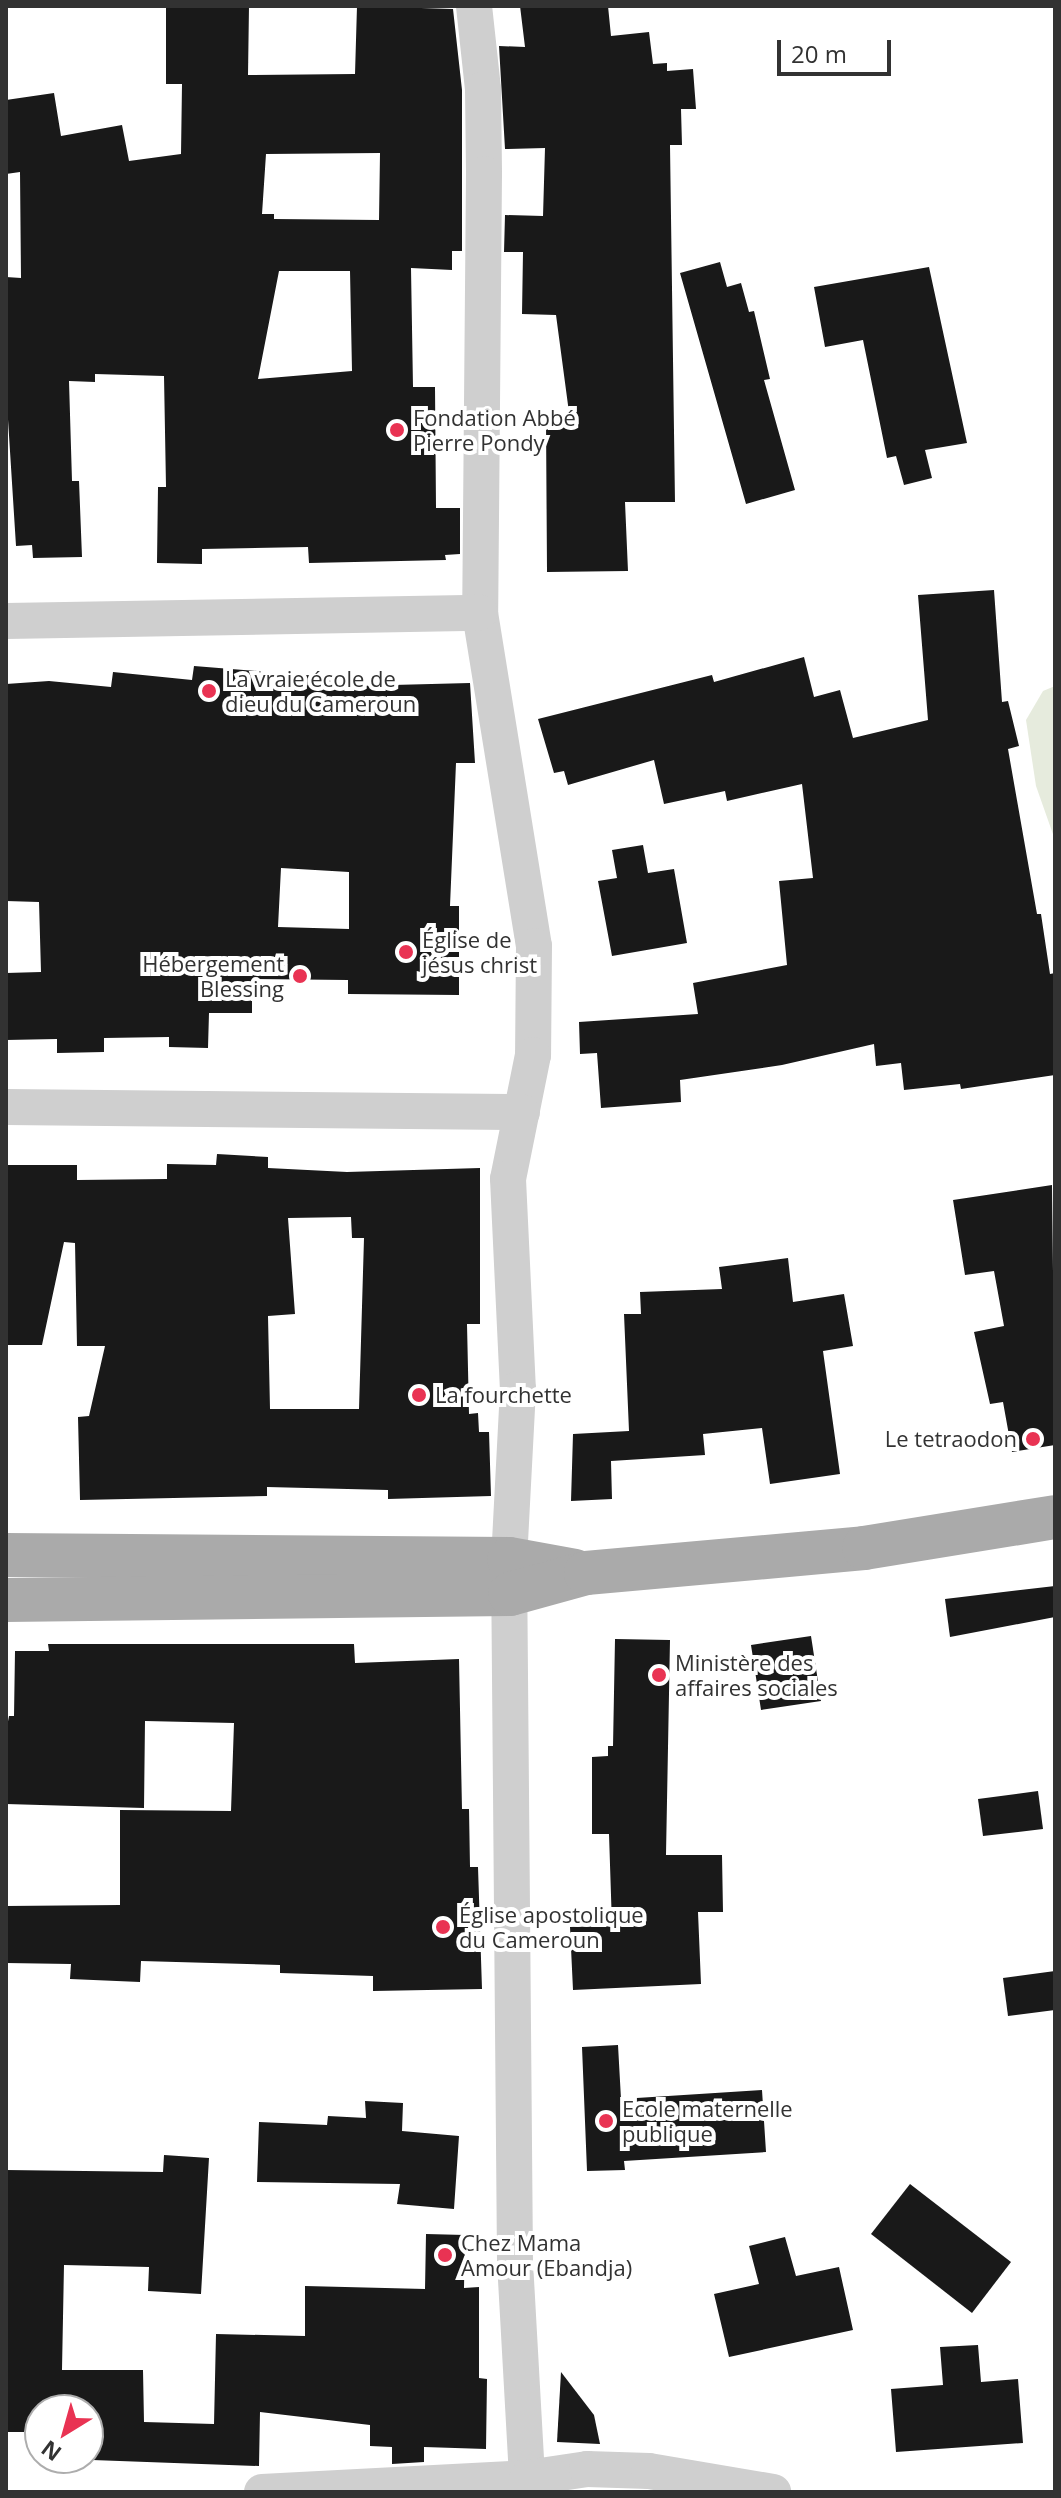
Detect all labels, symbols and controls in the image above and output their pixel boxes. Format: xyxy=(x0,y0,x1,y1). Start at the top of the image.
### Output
scale bar xyxy=(781,24,895,74)
text: 20 m xyxy=(791,37,847,70)
place label: Fondation Abbé Pierre Pondy xyxy=(413,404,576,456)
marker: Fondation Abbé Pierre Pondy xyxy=(388,421,406,439)
place label: La vraie école de dieu du Cameroun xyxy=(225,665,416,716)
marker: La vraie école de dieu du Cameroun xyxy=(200,682,218,700)
place label: Église de jésus christ xyxy=(422,926,537,978)
marker: Église de jésus christ xyxy=(397,943,415,961)
place label: Hébergement Blessing xyxy=(142,950,284,1002)
marker: Hébergement Blessing xyxy=(291,967,309,985)
place label: La fourchette xyxy=(435,1382,572,1408)
marker: La fourchette xyxy=(410,1386,428,1404)
place label: Le tetraodon xyxy=(885,1426,1017,1452)
marker: Le tetraodon xyxy=(1024,1430,1042,1448)
place label: Ministère des affaires sociales xyxy=(675,1649,838,1700)
marker: Ministère des affaires sociales xyxy=(650,1666,668,1684)
place label: Église apostolique du Cameroun xyxy=(459,1901,644,1952)
marker: Église apostolique du Cameroun xyxy=(434,1918,452,1936)
place label: Ecole maternelle publique xyxy=(622,2095,793,2146)
marker: Ecole maternelle publique xyxy=(597,2112,615,2130)
place label: Chez Mama Amour (Ebandja) xyxy=(461,2229,632,2280)
marker: Chez Mama Amour (Ebandja) xyxy=(436,2246,454,2264)
north arrow xyxy=(24,2394,104,2474)
text: N xyxy=(35,2434,67,2469)

